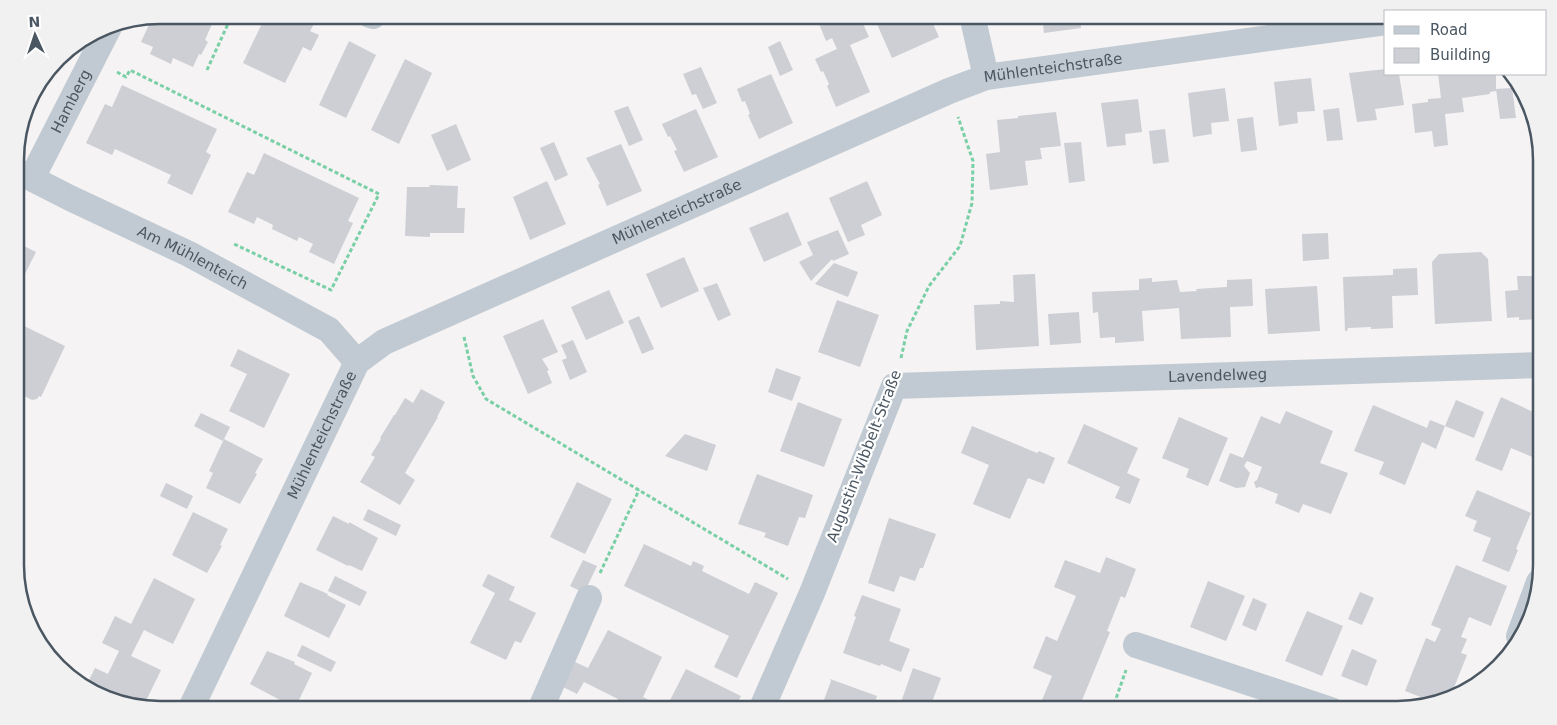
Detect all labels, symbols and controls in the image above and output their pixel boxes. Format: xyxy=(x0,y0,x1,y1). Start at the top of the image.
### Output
north arrow xyxy=(10,10,60,60)
legend xyxy=(1384,10,1547,75)
text: N xyxy=(28,14,41,30)
text: Road xyxy=(1430,21,1468,39)
text: Building xyxy=(1430,46,1491,64)
street label: Mühlenteichstraße xyxy=(983,49,1123,86)
street label: Hamberg xyxy=(47,66,95,136)
street label: Mühlenteichstraße xyxy=(609,175,744,249)
street label: Am Mühlenteich xyxy=(134,222,251,293)
street label: Lavendelweg xyxy=(1168,365,1267,386)
street label: Augustin-Wibbelt-Straße xyxy=(823,367,905,545)
street label: Mühlenteichstraße xyxy=(284,368,360,502)

